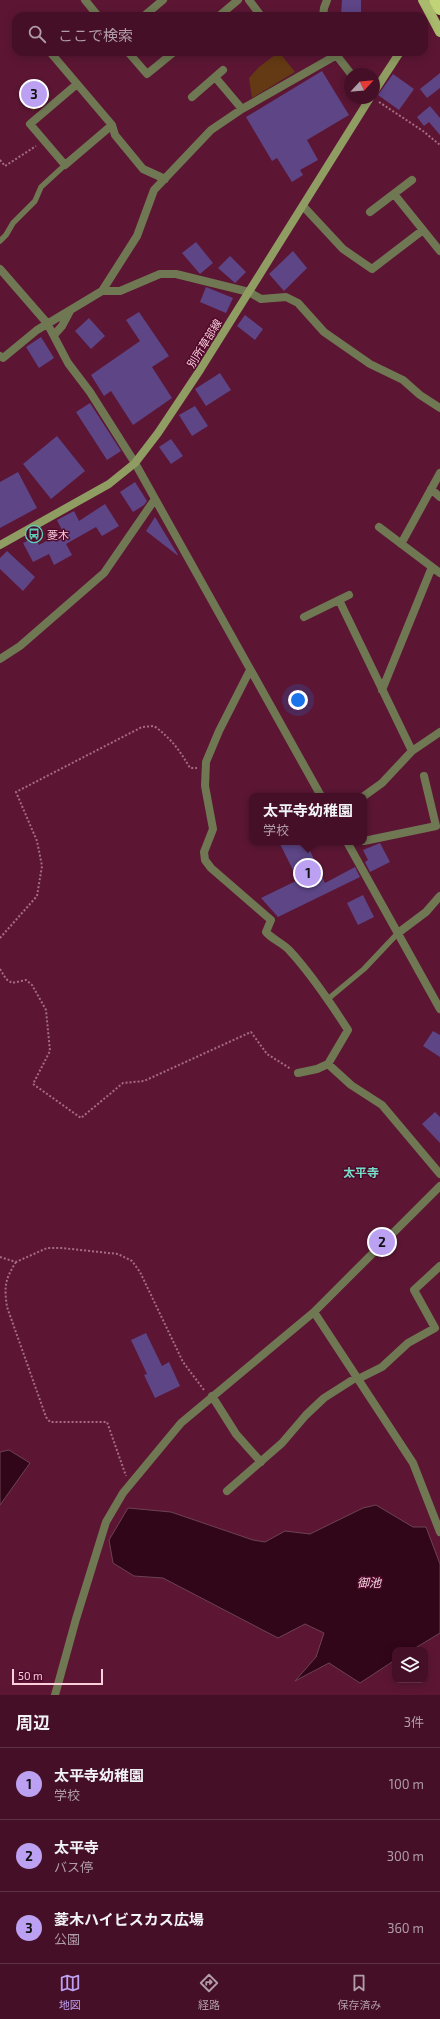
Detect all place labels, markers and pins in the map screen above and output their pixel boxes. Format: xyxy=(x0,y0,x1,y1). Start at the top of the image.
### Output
pin: 3 xyxy=(21,79,47,109)
bus stop icon: 菱木 xyxy=(24,524,44,544)
place label: 菱木 xyxy=(47,528,69,541)
pin: 1 xyxy=(295,858,321,888)
pin: 2 xyxy=(369,1227,395,1257)

